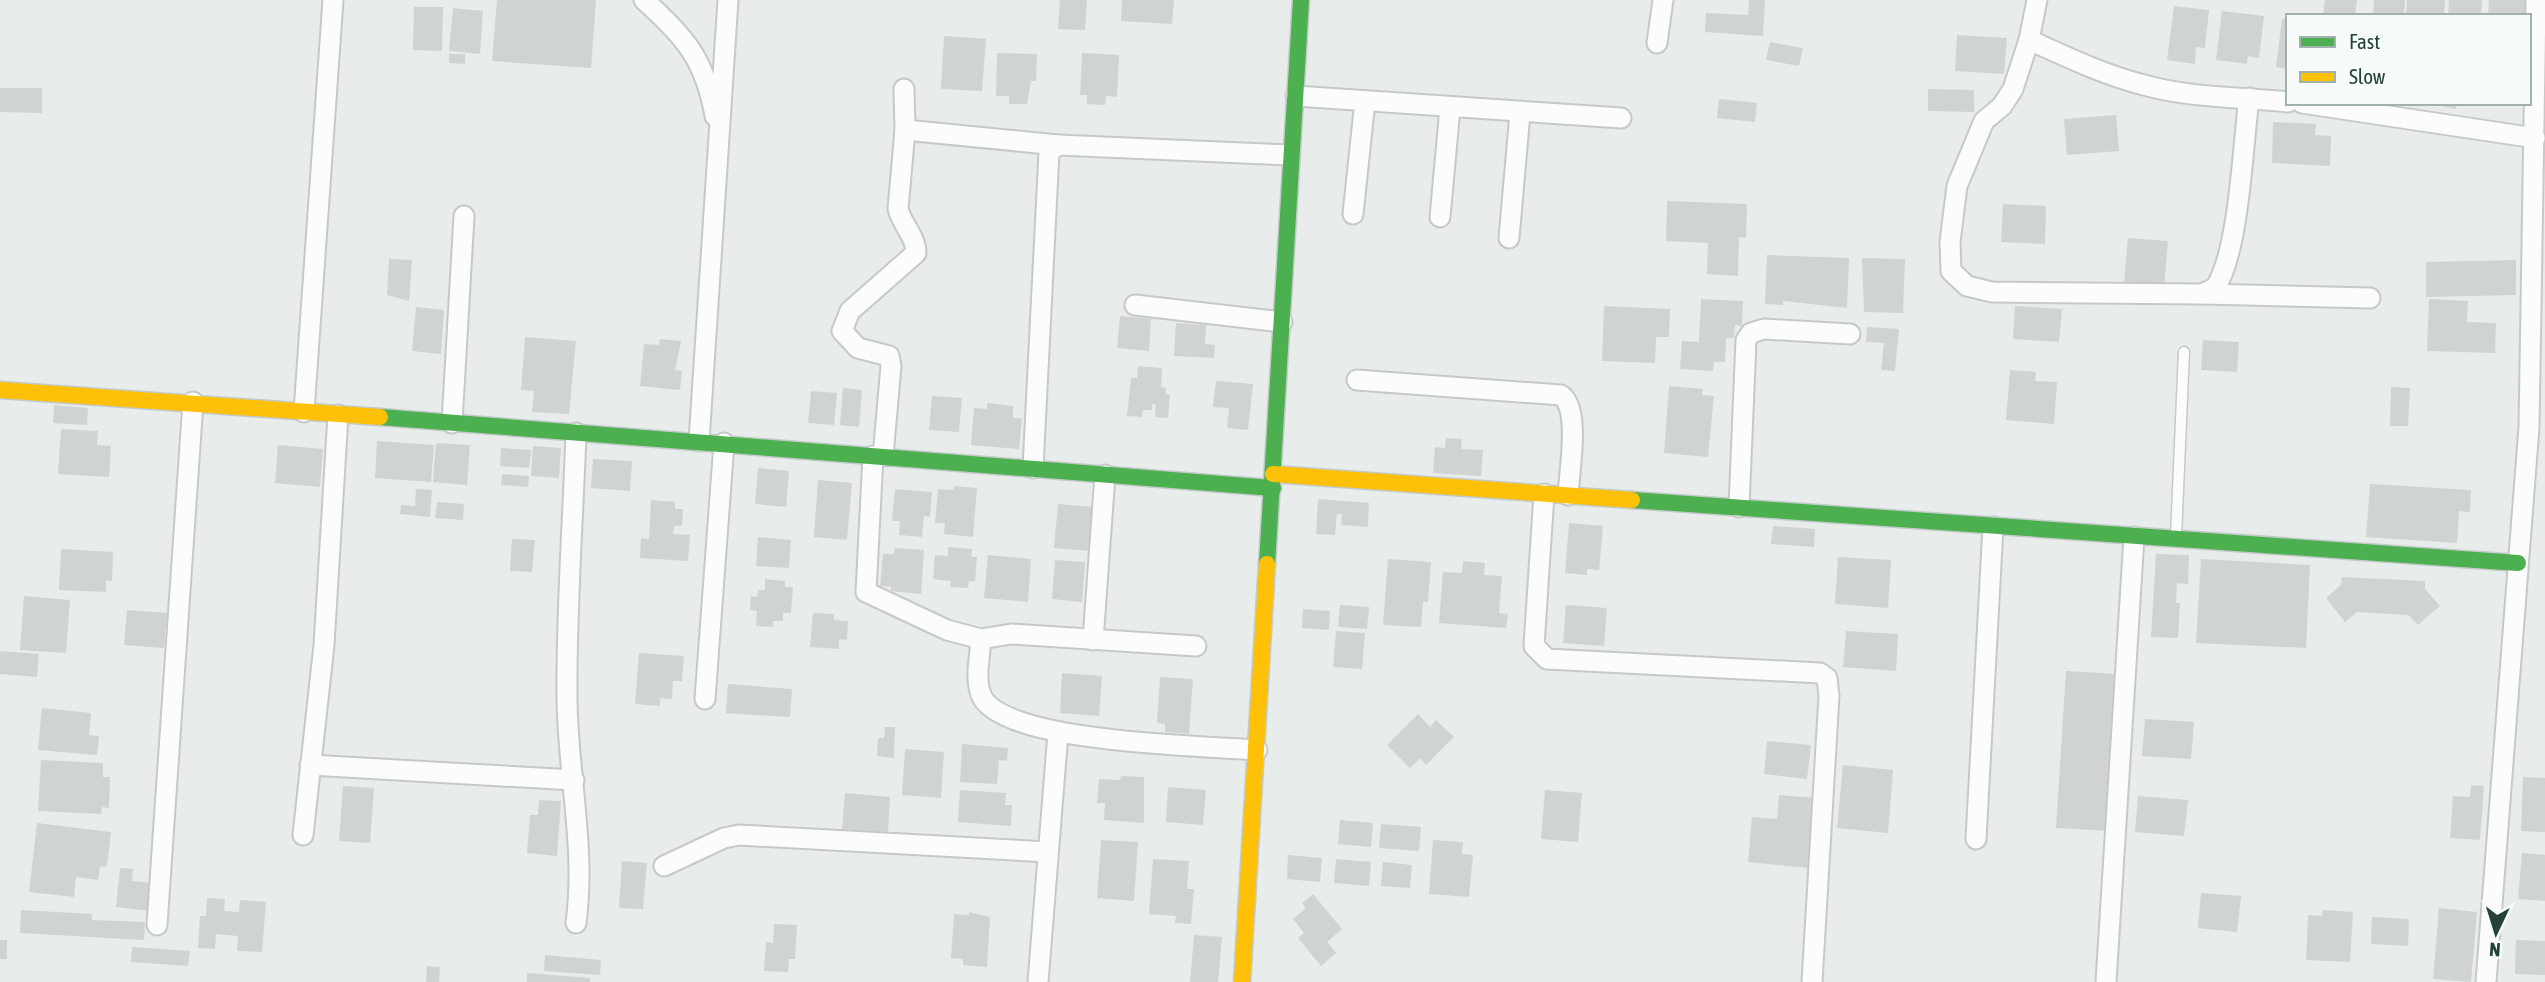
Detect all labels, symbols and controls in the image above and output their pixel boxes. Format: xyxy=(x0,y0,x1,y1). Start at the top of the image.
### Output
legend xyxy=(2286,14,2531,105)
text: Fast xyxy=(2349,29,2380,53)
text: Slow xyxy=(2349,64,2386,88)
north arrow xyxy=(2461,898,2531,968)
text: N xyxy=(2488,939,2501,961)

